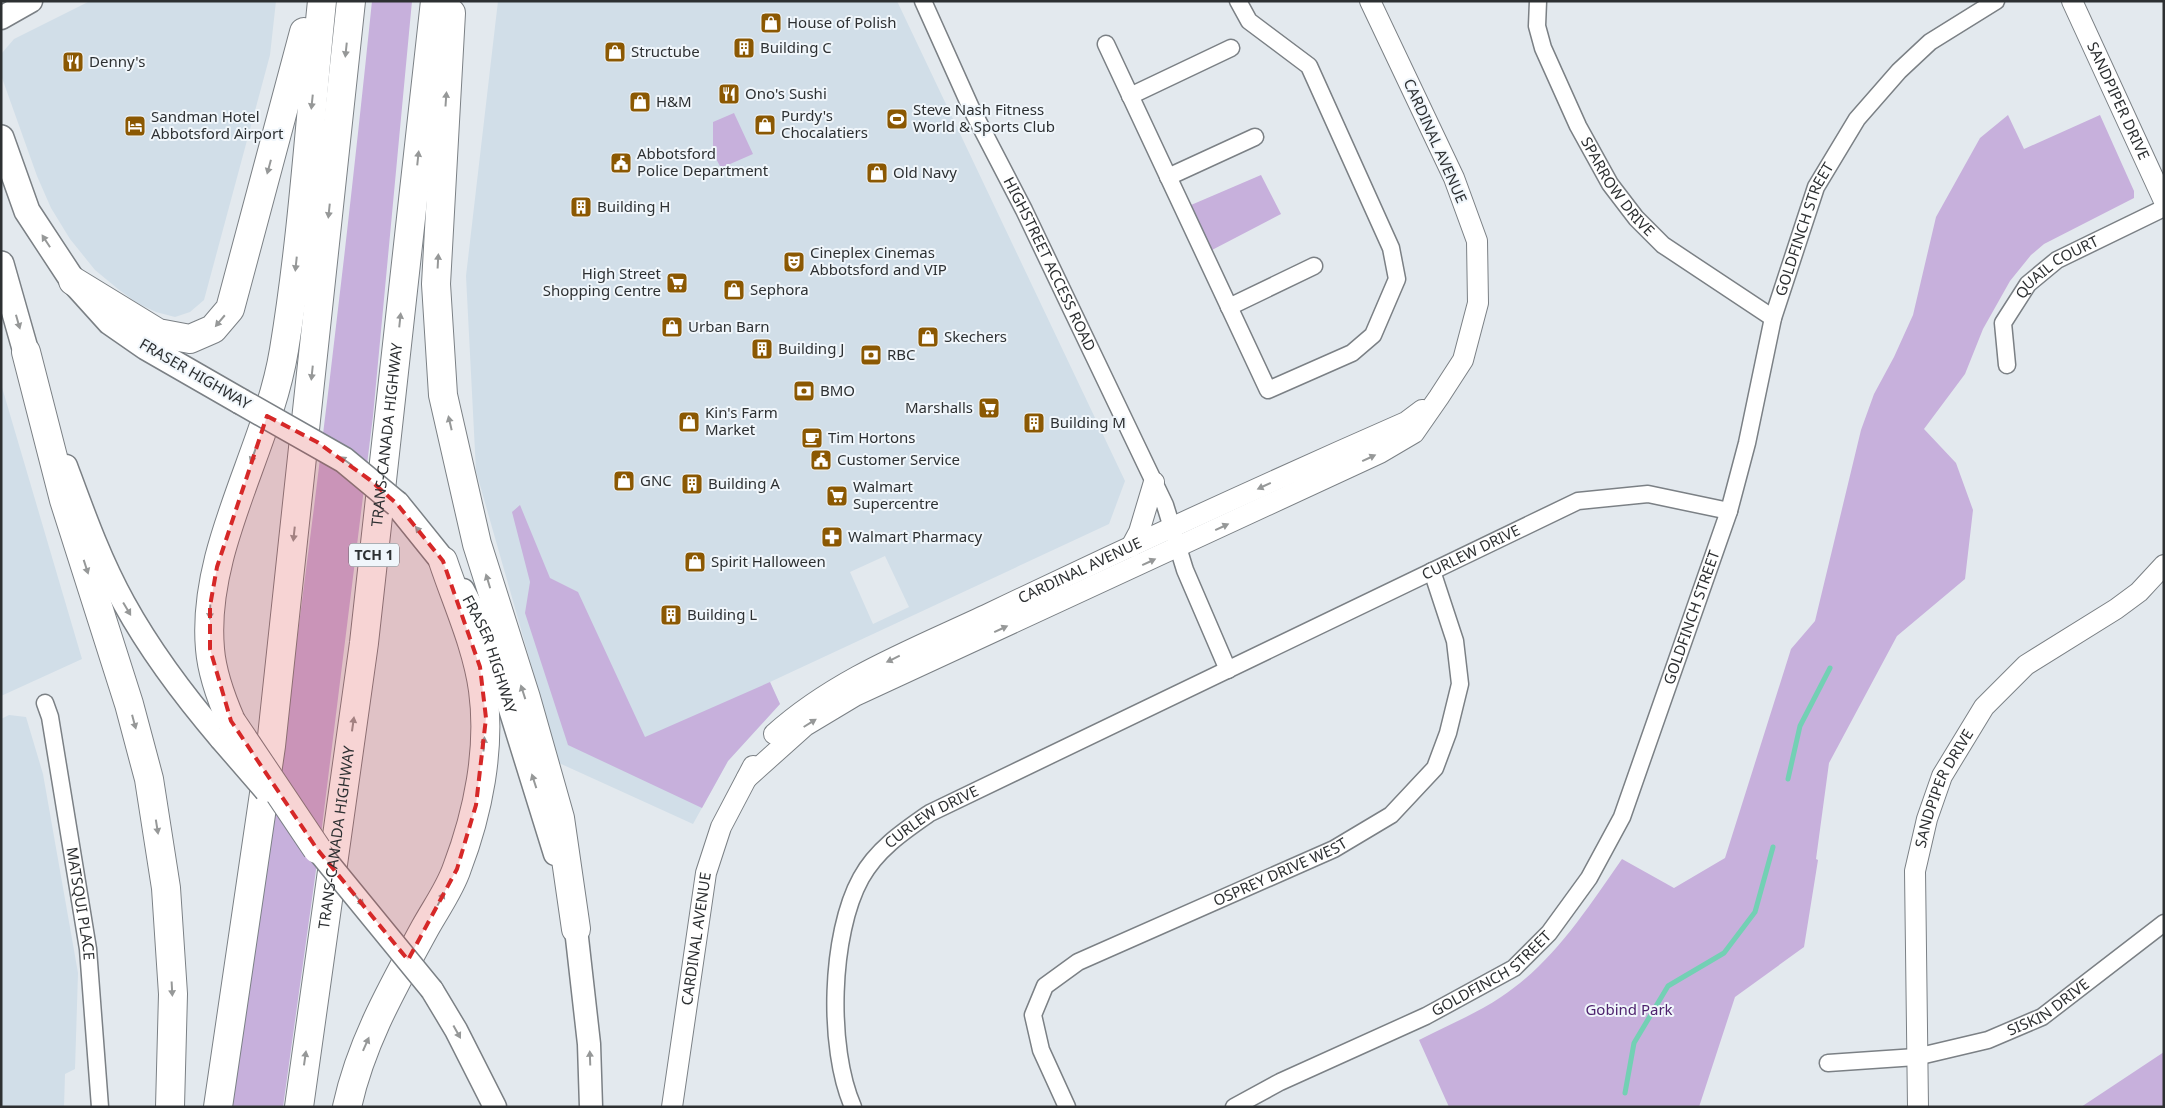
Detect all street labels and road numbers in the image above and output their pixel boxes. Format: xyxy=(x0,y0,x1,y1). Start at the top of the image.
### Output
street label: SANDPIPER DRIVE xyxy=(2083,38,2155,163)
street label: CARDINAL AVENUE xyxy=(1399,75,1472,206)
street label: SPARROW DRIVE xyxy=(1577,133,1659,240)
street label: GOLDFINCH STREET xyxy=(1770,158,1838,298)
street label: HIGHSTREET ACCESS ROAD xyxy=(1000,173,1101,354)
street label: QUAIL COURT xyxy=(2010,230,2102,302)
street label: FRASER HIGHWAY xyxy=(136,333,255,413)
street label: TRANS-CANADA HIGHWAY xyxy=(366,341,406,528)
street label: CURLEW DRIVE xyxy=(1418,519,1523,584)
street label: CARDINAL AVENUE xyxy=(1014,532,1144,607)
road number: TCH 1 xyxy=(349,544,399,566)
street label: GOLDFINCH STREET xyxy=(1658,547,1724,687)
street label: FRASER HIGHWAY xyxy=(458,591,522,716)
street label: SANDPIPER DRIVE xyxy=(1910,725,1977,850)
street label: TRANS-CANADA HIGHWAY xyxy=(313,744,359,930)
street label: CURLEW DRIVE xyxy=(880,780,981,852)
street label: OSPREY DRIVE WEST xyxy=(1210,832,1351,910)
street label: MATSQUI PLACE xyxy=(62,845,100,961)
street label: CARDINAL AVENUE xyxy=(676,871,715,1007)
street label: GOLDFINCH STREET xyxy=(1428,925,1555,1020)
street label: SISKIN DRIVE xyxy=(2004,973,2093,1040)

